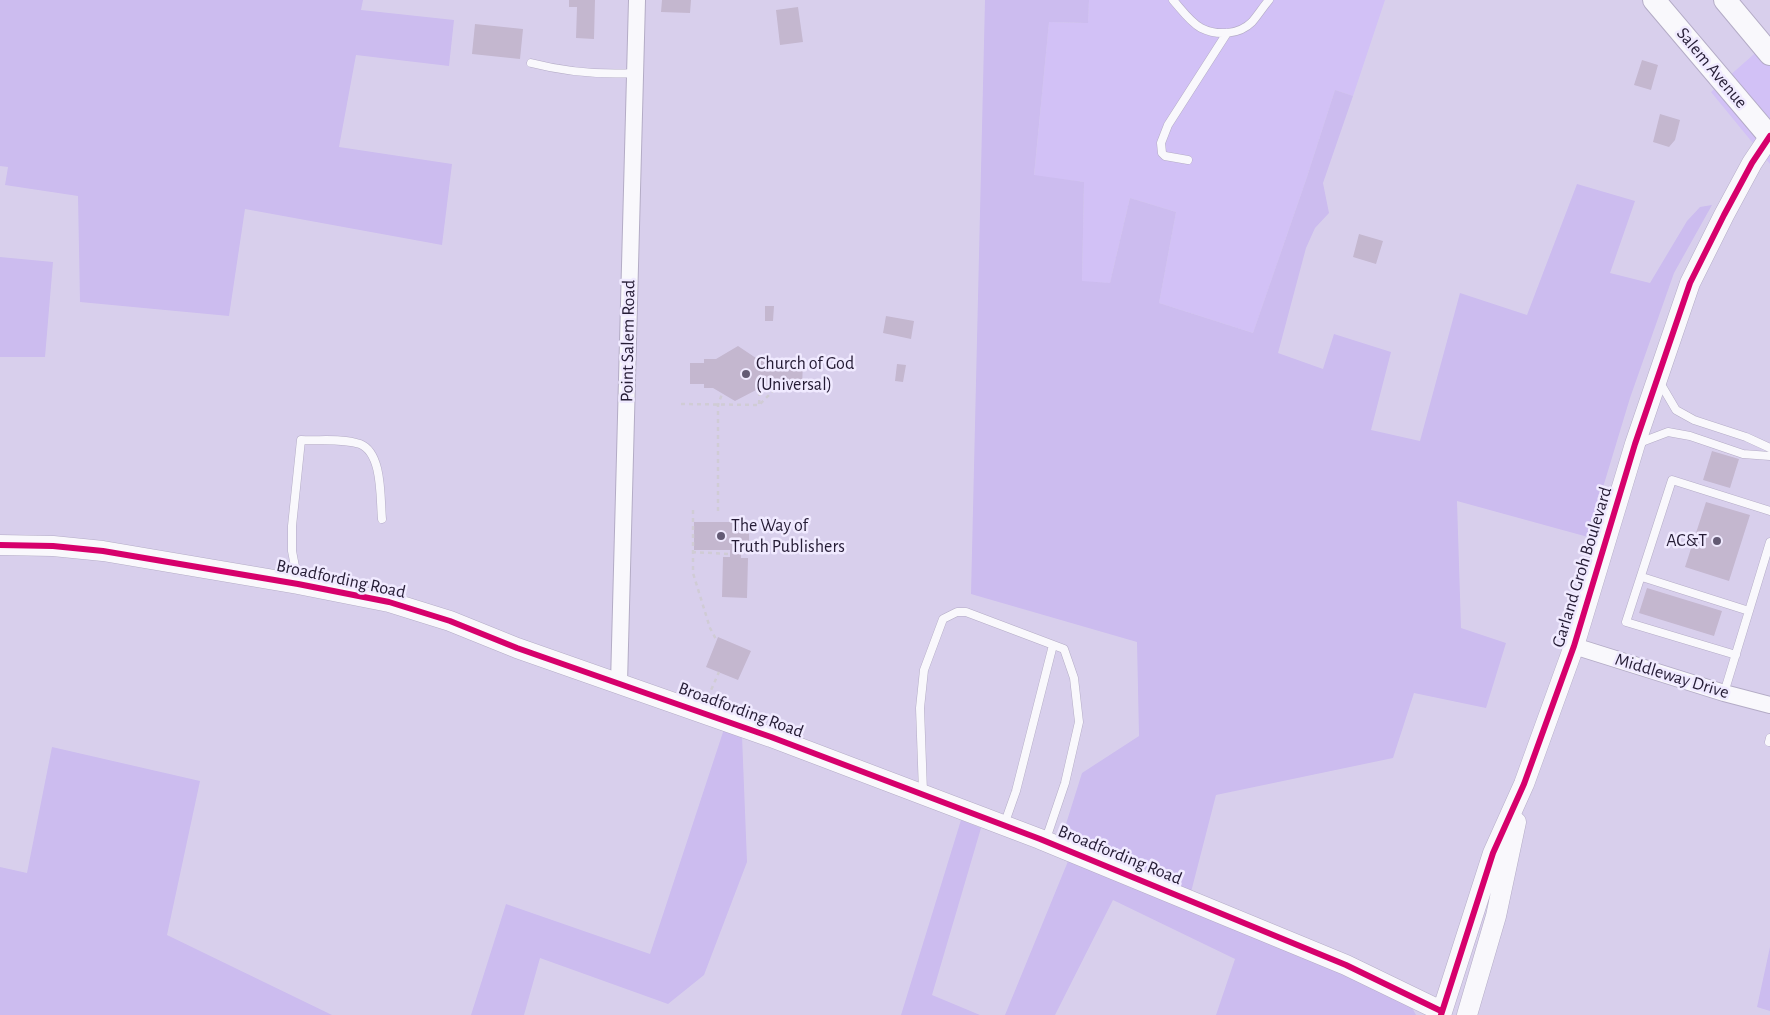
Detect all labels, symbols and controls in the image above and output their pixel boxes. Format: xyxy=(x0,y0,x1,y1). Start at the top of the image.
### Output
street label: Salem Avenue xyxy=(1672,23,1752,113)
street label: Point Salem Road xyxy=(616,280,640,402)
place label: Church of God (Universal) xyxy=(756,353,854,396)
marker: Church of God (Universal) xyxy=(740,368,752,380)
street label: Garland Groh Boulevard xyxy=(1547,484,1617,650)
place label: The Way of Truth Publishers xyxy=(731,515,845,558)
marker: The Way of Truth Publishers xyxy=(715,530,727,542)
place label: AC&T xyxy=(1666,530,1707,552)
marker: AC&T xyxy=(1711,535,1723,547)
street label: Broadfording Road xyxy=(274,555,408,603)
street label: Middleway Drive xyxy=(1612,648,1732,704)
street label: Broadfording Road xyxy=(675,677,807,743)
street label: Broadfording Road xyxy=(1055,820,1185,890)

